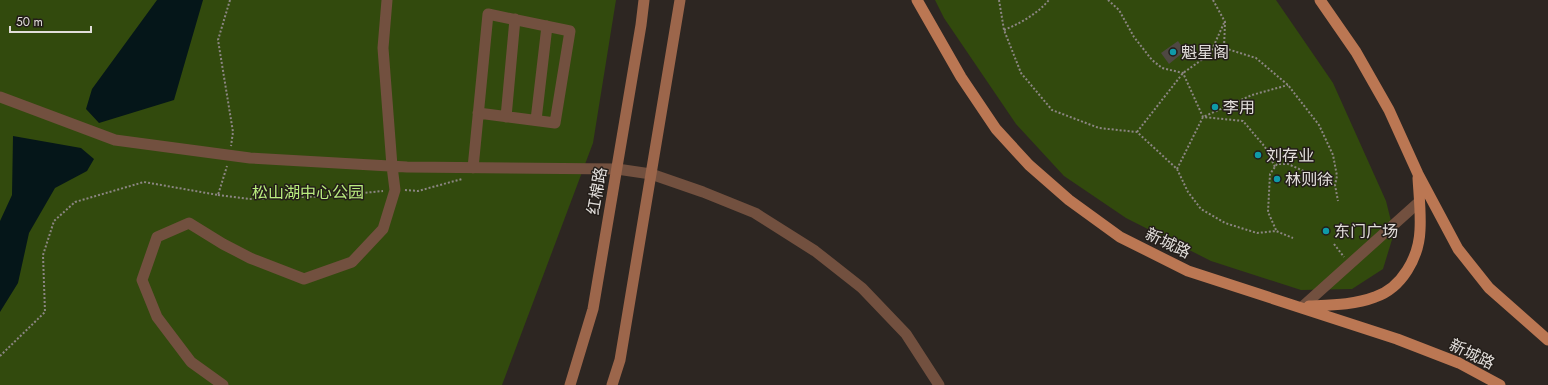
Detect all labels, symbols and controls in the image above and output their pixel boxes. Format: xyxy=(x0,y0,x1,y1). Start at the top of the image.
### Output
scale bar xyxy=(10,8,91,34)
text: 50 m xyxy=(16,13,43,31)
place label: 魁星阁 xyxy=(1181,41,1229,64)
marker: 魁星阁 xyxy=(1168,47,1178,57)
place label: 李用 xyxy=(1223,96,1255,119)
marker: 李用 xyxy=(1210,102,1220,112)
place label: 刘存业 xyxy=(1266,144,1314,167)
marker: 刘存业 xyxy=(1253,150,1263,160)
street label: 红棉路 xyxy=(582,165,612,217)
place label: 林则徐 xyxy=(1285,168,1333,191)
marker: 林则徐 xyxy=(1272,174,1282,184)
park label: 松山湖中心公园 xyxy=(252,181,364,204)
place label: 东门广场 xyxy=(1334,220,1398,243)
street label: 新城路 xyxy=(1141,222,1195,264)
marker: 东门广场 xyxy=(1321,226,1331,236)
street label: 新城路 xyxy=(1445,333,1499,375)

